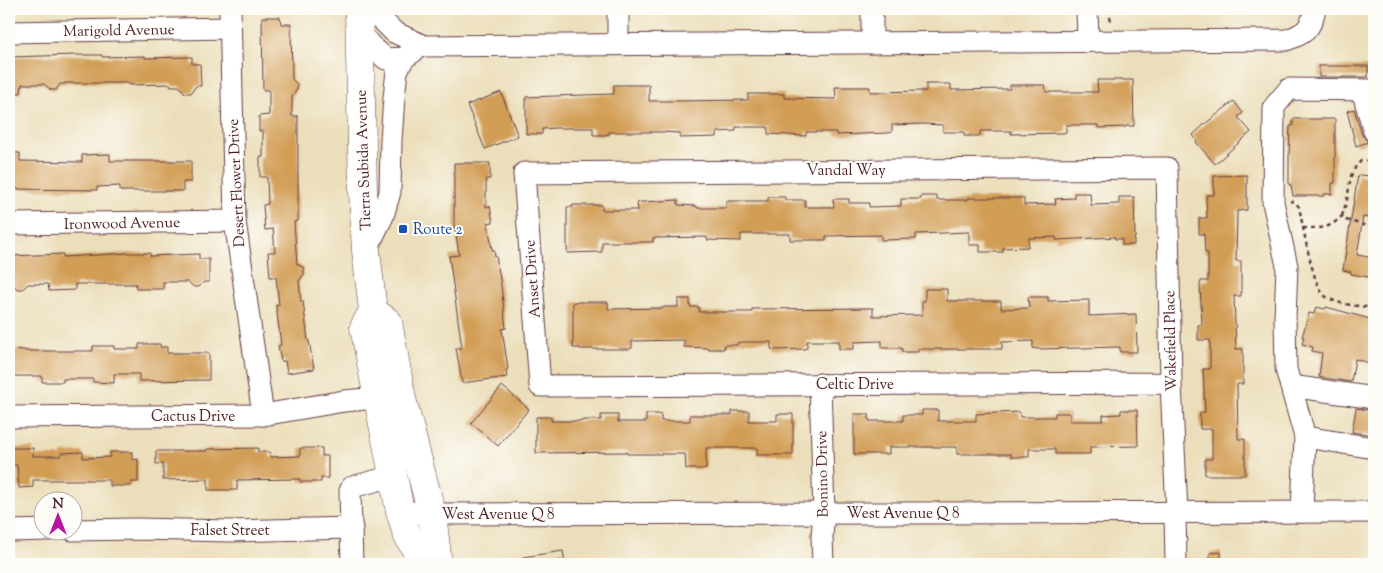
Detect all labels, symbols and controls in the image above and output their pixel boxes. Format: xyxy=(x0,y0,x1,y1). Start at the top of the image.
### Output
street label: Marigold Avenue xyxy=(63,20,175,43)
street label: Tierra Subida Avenue xyxy=(352,89,377,231)
street label: Desert Flower Drive xyxy=(224,118,251,248)
street label: Vandal Way xyxy=(806,161,886,182)
street label: Ironwood Avenue xyxy=(64,213,180,236)
place label: Route 2 xyxy=(413,220,463,241)
marker: Route 2 xyxy=(397,223,409,235)
street label: Anset Drive xyxy=(520,239,547,319)
street label: Wakefield Place xyxy=(1160,290,1183,392)
street label: Celtic Drive xyxy=(816,375,894,396)
street label: Cactus Drive xyxy=(151,407,235,428)
street label: Bonino Drive xyxy=(812,430,835,518)
north arrow xyxy=(32,490,82,540)
text: N xyxy=(52,495,64,515)
street label: West Avenue Q 8 xyxy=(847,504,960,525)
street label: West Avenue Q 8 xyxy=(442,505,555,526)
street label: Falset Street xyxy=(190,521,270,542)

